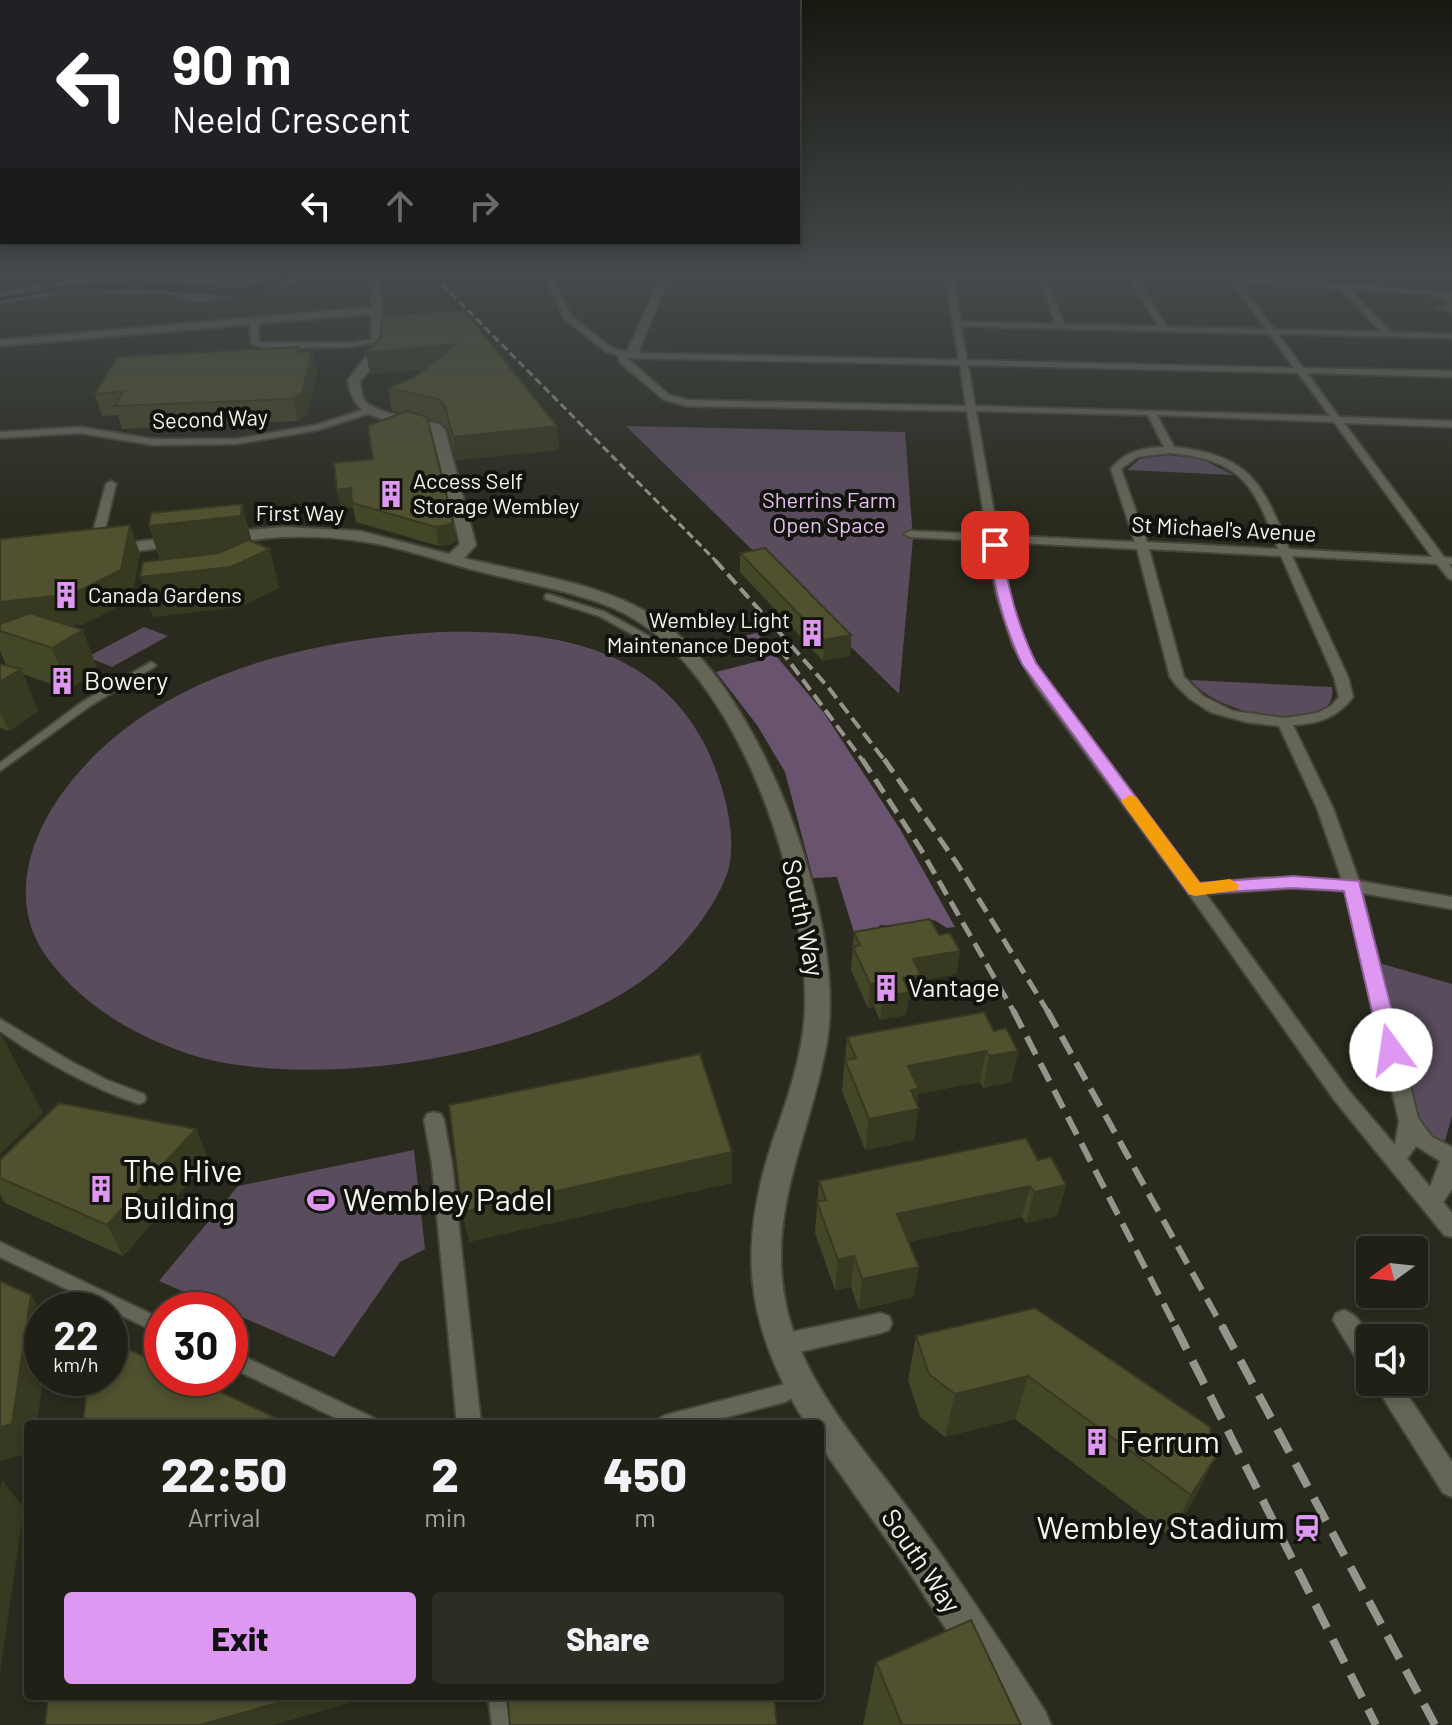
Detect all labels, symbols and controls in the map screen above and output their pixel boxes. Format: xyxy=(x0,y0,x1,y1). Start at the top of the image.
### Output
text: 90 m xyxy=(172,29,292,96)
icon: left xyxy=(40,32,144,136)
text: Neeld Crescent xyxy=(172,97,411,140)
icon: left xyxy=(294,184,338,228)
icon: ahead xyxy=(378,184,422,228)
icon: right xyxy=(462,184,506,228)
street label: Second Way xyxy=(152,403,268,433)
place label: Access Self Storage Wembley xyxy=(413,467,579,518)
building icon: Access Self Storage Wembley xyxy=(376,479,406,509)
park label: Sherrins Farm Open Space xyxy=(762,486,896,537)
street label: First Way xyxy=(256,499,344,525)
street label: St Michael's Avenue xyxy=(1131,510,1317,546)
pin xyxy=(961,511,1029,579)
icon: arrive xyxy=(973,523,1017,567)
building icon: Canada Gardens xyxy=(51,580,81,610)
place label: Canada Gardens xyxy=(88,581,242,607)
place label: Wembley Light Maintenance Depot xyxy=(607,606,790,657)
building icon: Wembley Light Maintenance Depot xyxy=(797,618,827,648)
place label: Bowery xyxy=(84,664,168,695)
building icon: Bowery xyxy=(47,666,77,696)
street label: South Way xyxy=(777,856,832,979)
place label: Vantage xyxy=(908,971,1000,1002)
building icon: Vantage xyxy=(871,973,901,1003)
position arrow xyxy=(1349,1008,1433,1092)
place label: The Hive Building xyxy=(123,1150,243,1225)
building icon: The Hive Building xyxy=(86,1174,116,1204)
place label: Wembley Padel xyxy=(343,1179,553,1217)
sports icon: Wembley Padel xyxy=(306,1185,336,1215)
north arrow xyxy=(1356,1236,1428,1308)
map controls xyxy=(1356,1236,1428,1396)
speed limit sign: 30 xyxy=(144,1292,248,1396)
text: 22 xyxy=(54,1310,98,1358)
button: sound xyxy=(1356,1324,1428,1396)
text: km/h xyxy=(53,1352,99,1376)
place label: Ferrum xyxy=(1119,1421,1220,1459)
building icon: Ferrum xyxy=(1082,1427,1112,1457)
text: 22:50 xyxy=(161,1444,287,1502)
text: 2 xyxy=(432,1444,459,1502)
text: 450 xyxy=(603,1444,687,1502)
text: Arrival xyxy=(188,1501,260,1532)
text: min xyxy=(424,1501,466,1532)
text: m xyxy=(634,1501,656,1532)
street label: South Way xyxy=(876,1502,968,1618)
place label: Wembley Stadium xyxy=(1036,1507,1285,1545)
station icon: Wembley Stadium xyxy=(1292,1513,1322,1543)
button: Exit xyxy=(64,1592,416,1684)
button: Share xyxy=(432,1592,784,1684)

